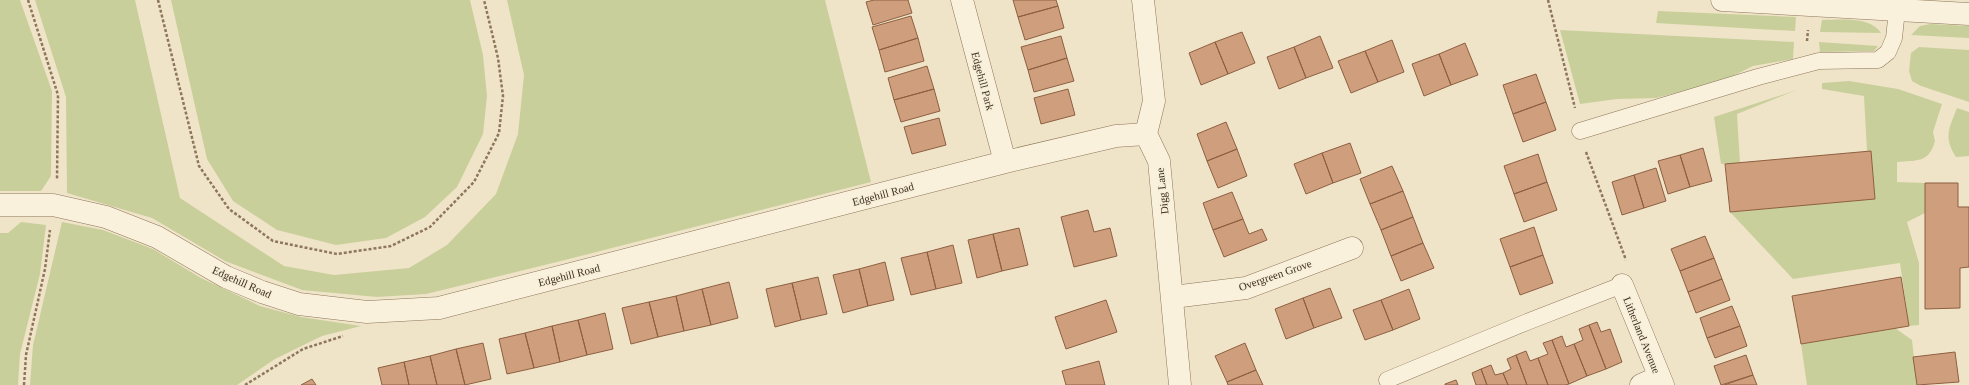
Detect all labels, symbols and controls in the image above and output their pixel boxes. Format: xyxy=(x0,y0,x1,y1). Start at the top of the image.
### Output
street label: Edgehill Park xyxy=(969,50,997,112)
street label: Digg Lane xyxy=(1154,167,1170,215)
street label: Edgehill Road xyxy=(851,180,916,208)
street label: Overgreen Grove xyxy=(1237,257,1313,293)
street label: Edgehill Road xyxy=(537,261,602,288)
street label: Edgehill Road xyxy=(211,264,274,301)
street label: Litherland Avenue xyxy=(1621,295,1663,375)

